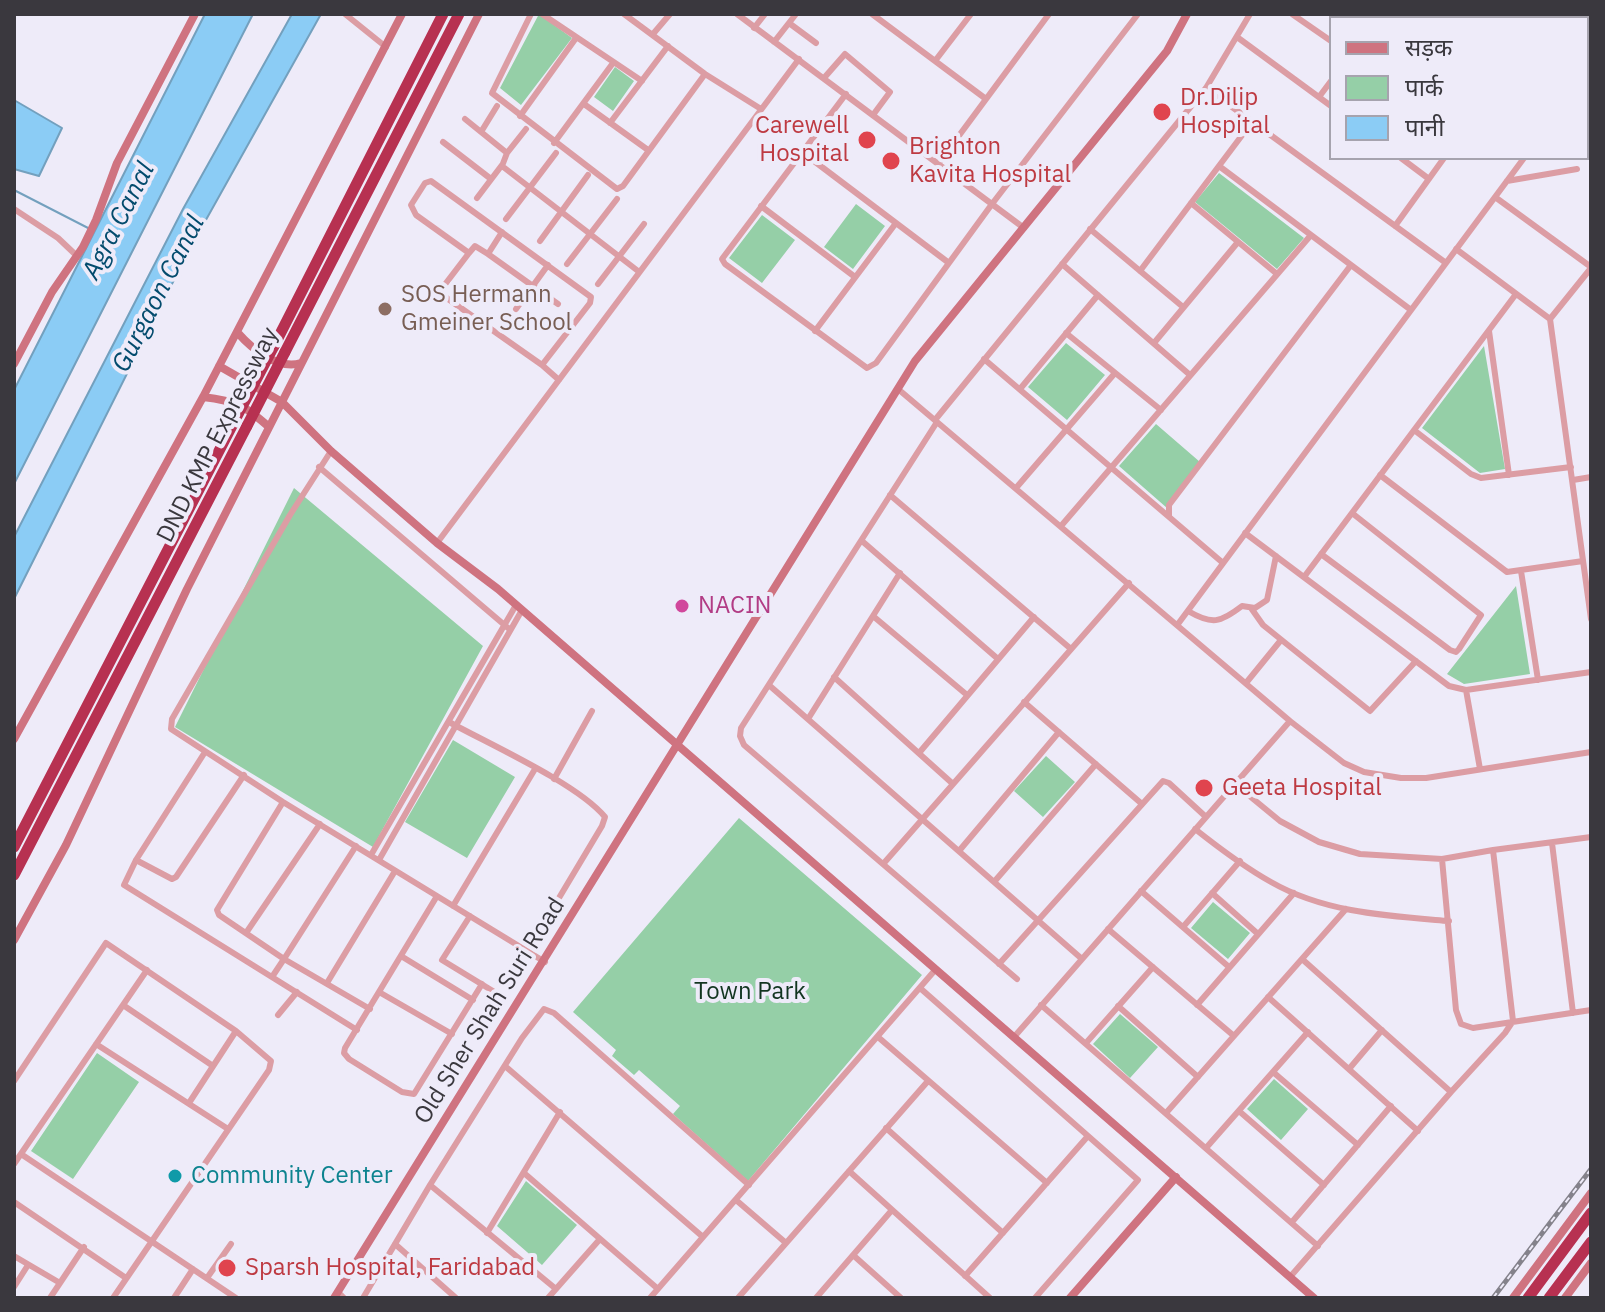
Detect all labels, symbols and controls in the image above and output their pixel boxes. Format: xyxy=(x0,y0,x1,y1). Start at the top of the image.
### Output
legend xyxy=(1329,16,1589,160)
text: सड़क xyxy=(1405,31,1453,63)
text: पार्क xyxy=(1405,71,1443,103)
place label: Dr.Dilip Hospital xyxy=(1180,84,1270,140)
marker: Dr.Dilip Hospital xyxy=(1151,101,1173,123)
text: पानी xyxy=(1405,111,1444,143)
place label: Carewell Hospital xyxy=(755,112,849,168)
marker: Carewell Hospital xyxy=(856,129,878,151)
place label: Brighton Kavita Hospital xyxy=(909,133,1071,189)
marker: Brighton Kavita Hospital xyxy=(880,150,902,172)
water label: Agra Canal xyxy=(76,157,162,285)
water label: Gurgaon Canal xyxy=(106,211,212,377)
place label: SOS Hermann Gmeiner School xyxy=(401,281,572,337)
marker: SOS Hermann Gmeiner School xyxy=(376,300,394,318)
street label: DND KMP Expressway xyxy=(151,323,285,547)
place label: NACIN xyxy=(698,592,771,620)
marker: NACIN xyxy=(673,597,691,615)
place label: Geeta Hospital xyxy=(1222,774,1382,802)
marker: Geeta Hospital xyxy=(1193,777,1215,799)
street label: Old Sher Shah Suri Road xyxy=(409,893,571,1129)
park label: Town Park xyxy=(694,978,806,1006)
place label: Community Center xyxy=(191,1162,393,1190)
marker: Community Center xyxy=(166,1167,184,1185)
place label: Sparsh Hospital, Faridabad xyxy=(245,1254,535,1282)
marker: Sparsh Hospital, Faridabad xyxy=(216,1257,238,1279)

